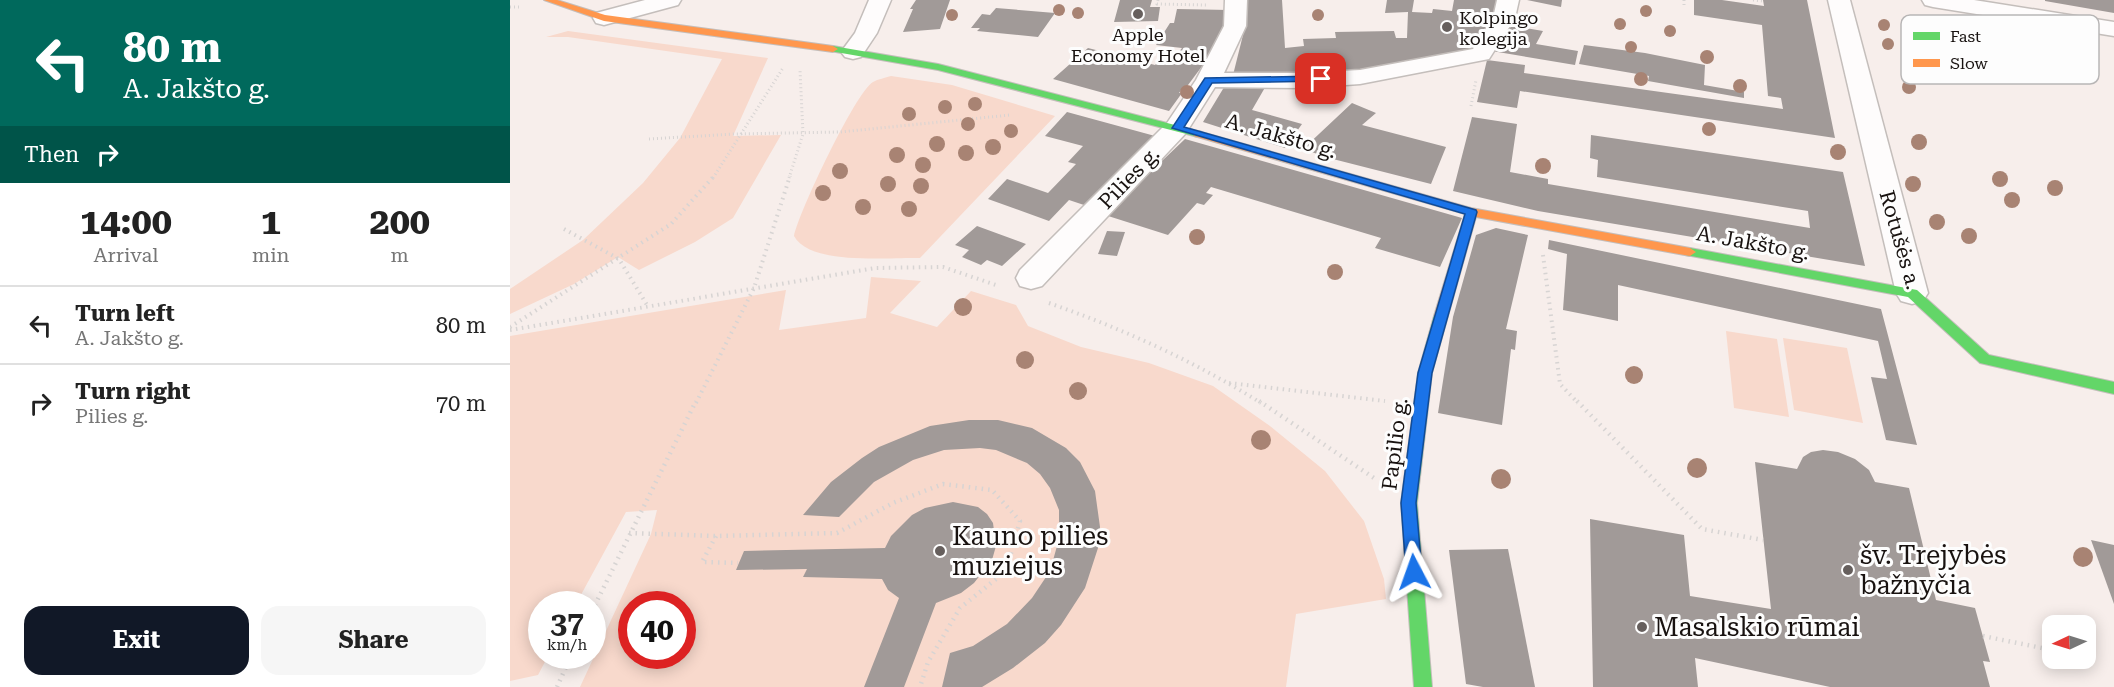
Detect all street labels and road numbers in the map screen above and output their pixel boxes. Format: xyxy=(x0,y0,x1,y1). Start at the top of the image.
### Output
street label: A. Jakšto g. xyxy=(1223,109,1339,163)
street label: Pilies g. xyxy=(1094,142,1164,214)
street label: Rotušės a. xyxy=(1874,188,1926,292)
street label: A. Jakšto g. xyxy=(1695,221,1811,265)
street label: Papilio g. xyxy=(1377,396,1413,492)

